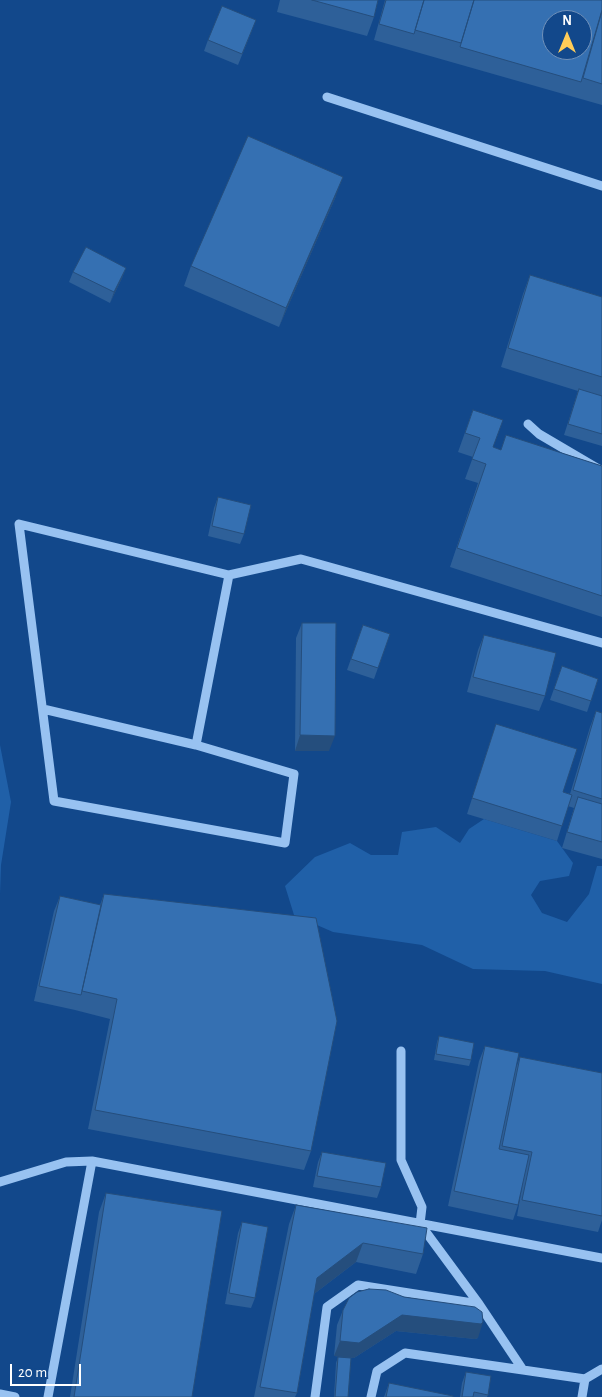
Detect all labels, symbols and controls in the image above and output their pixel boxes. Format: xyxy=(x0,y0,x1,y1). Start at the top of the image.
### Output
north arrow xyxy=(542,10,592,60)
text: N xyxy=(562,14,572,28)
scale bar xyxy=(12,1354,84,1386)
text: 20 m xyxy=(18,1365,47,1380)

